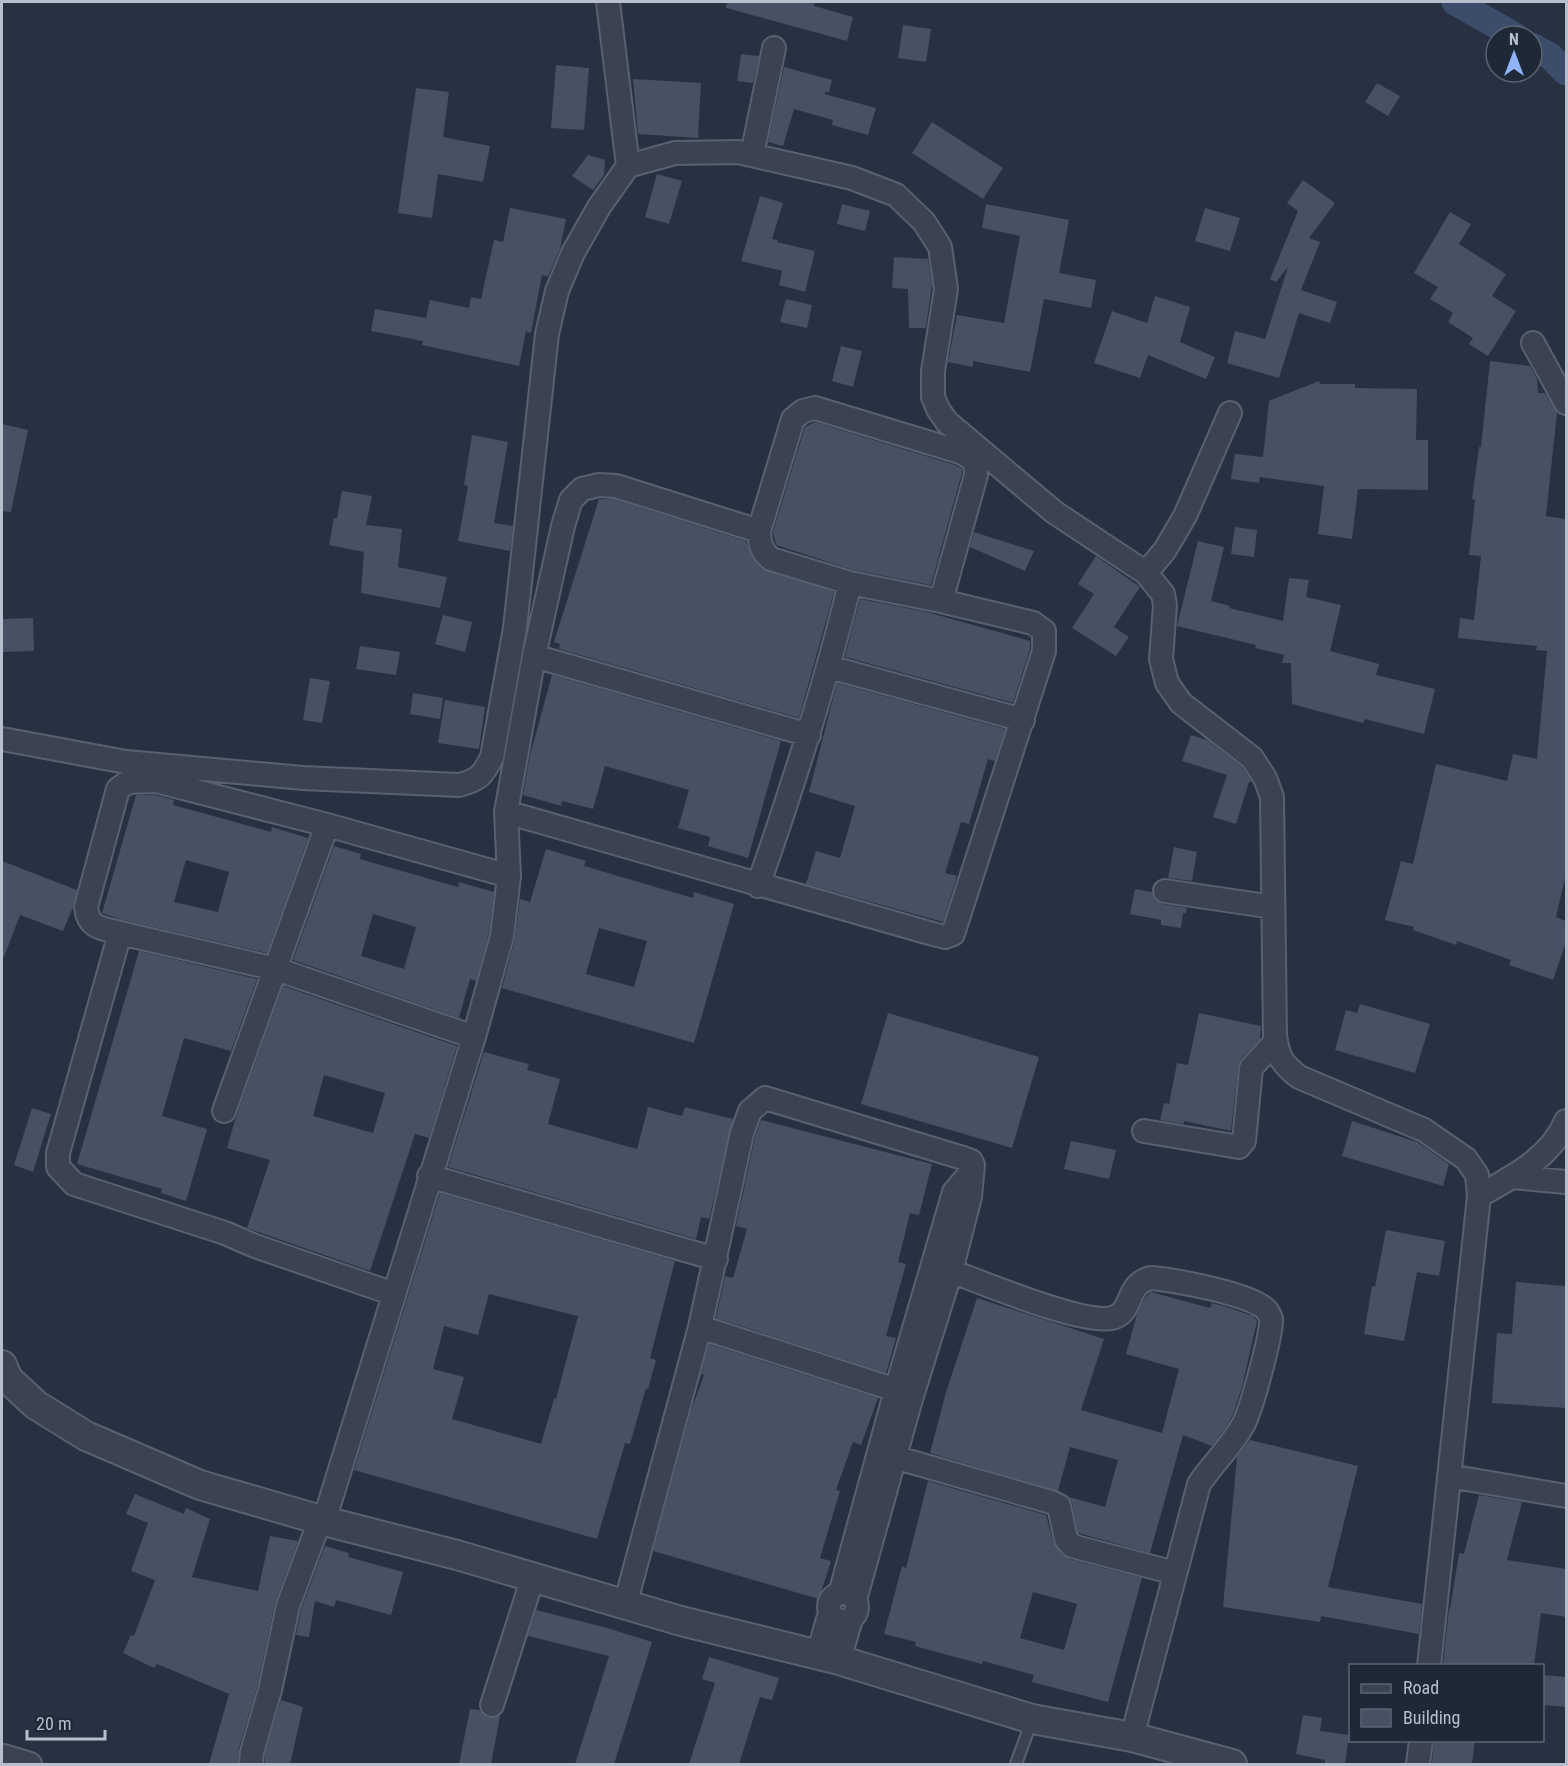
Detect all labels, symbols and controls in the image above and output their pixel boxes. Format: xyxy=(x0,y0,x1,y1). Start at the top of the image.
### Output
north arrow xyxy=(1484,24,1544,84)
text: N xyxy=(1509,30,1519,49)
legend xyxy=(1349,1664,1544,1742)
text: Road xyxy=(1403,1677,1439,1698)
scale bar xyxy=(27,1703,105,1741)
text: Building xyxy=(1403,1707,1460,1728)
text: 20 m xyxy=(36,1713,71,1734)

